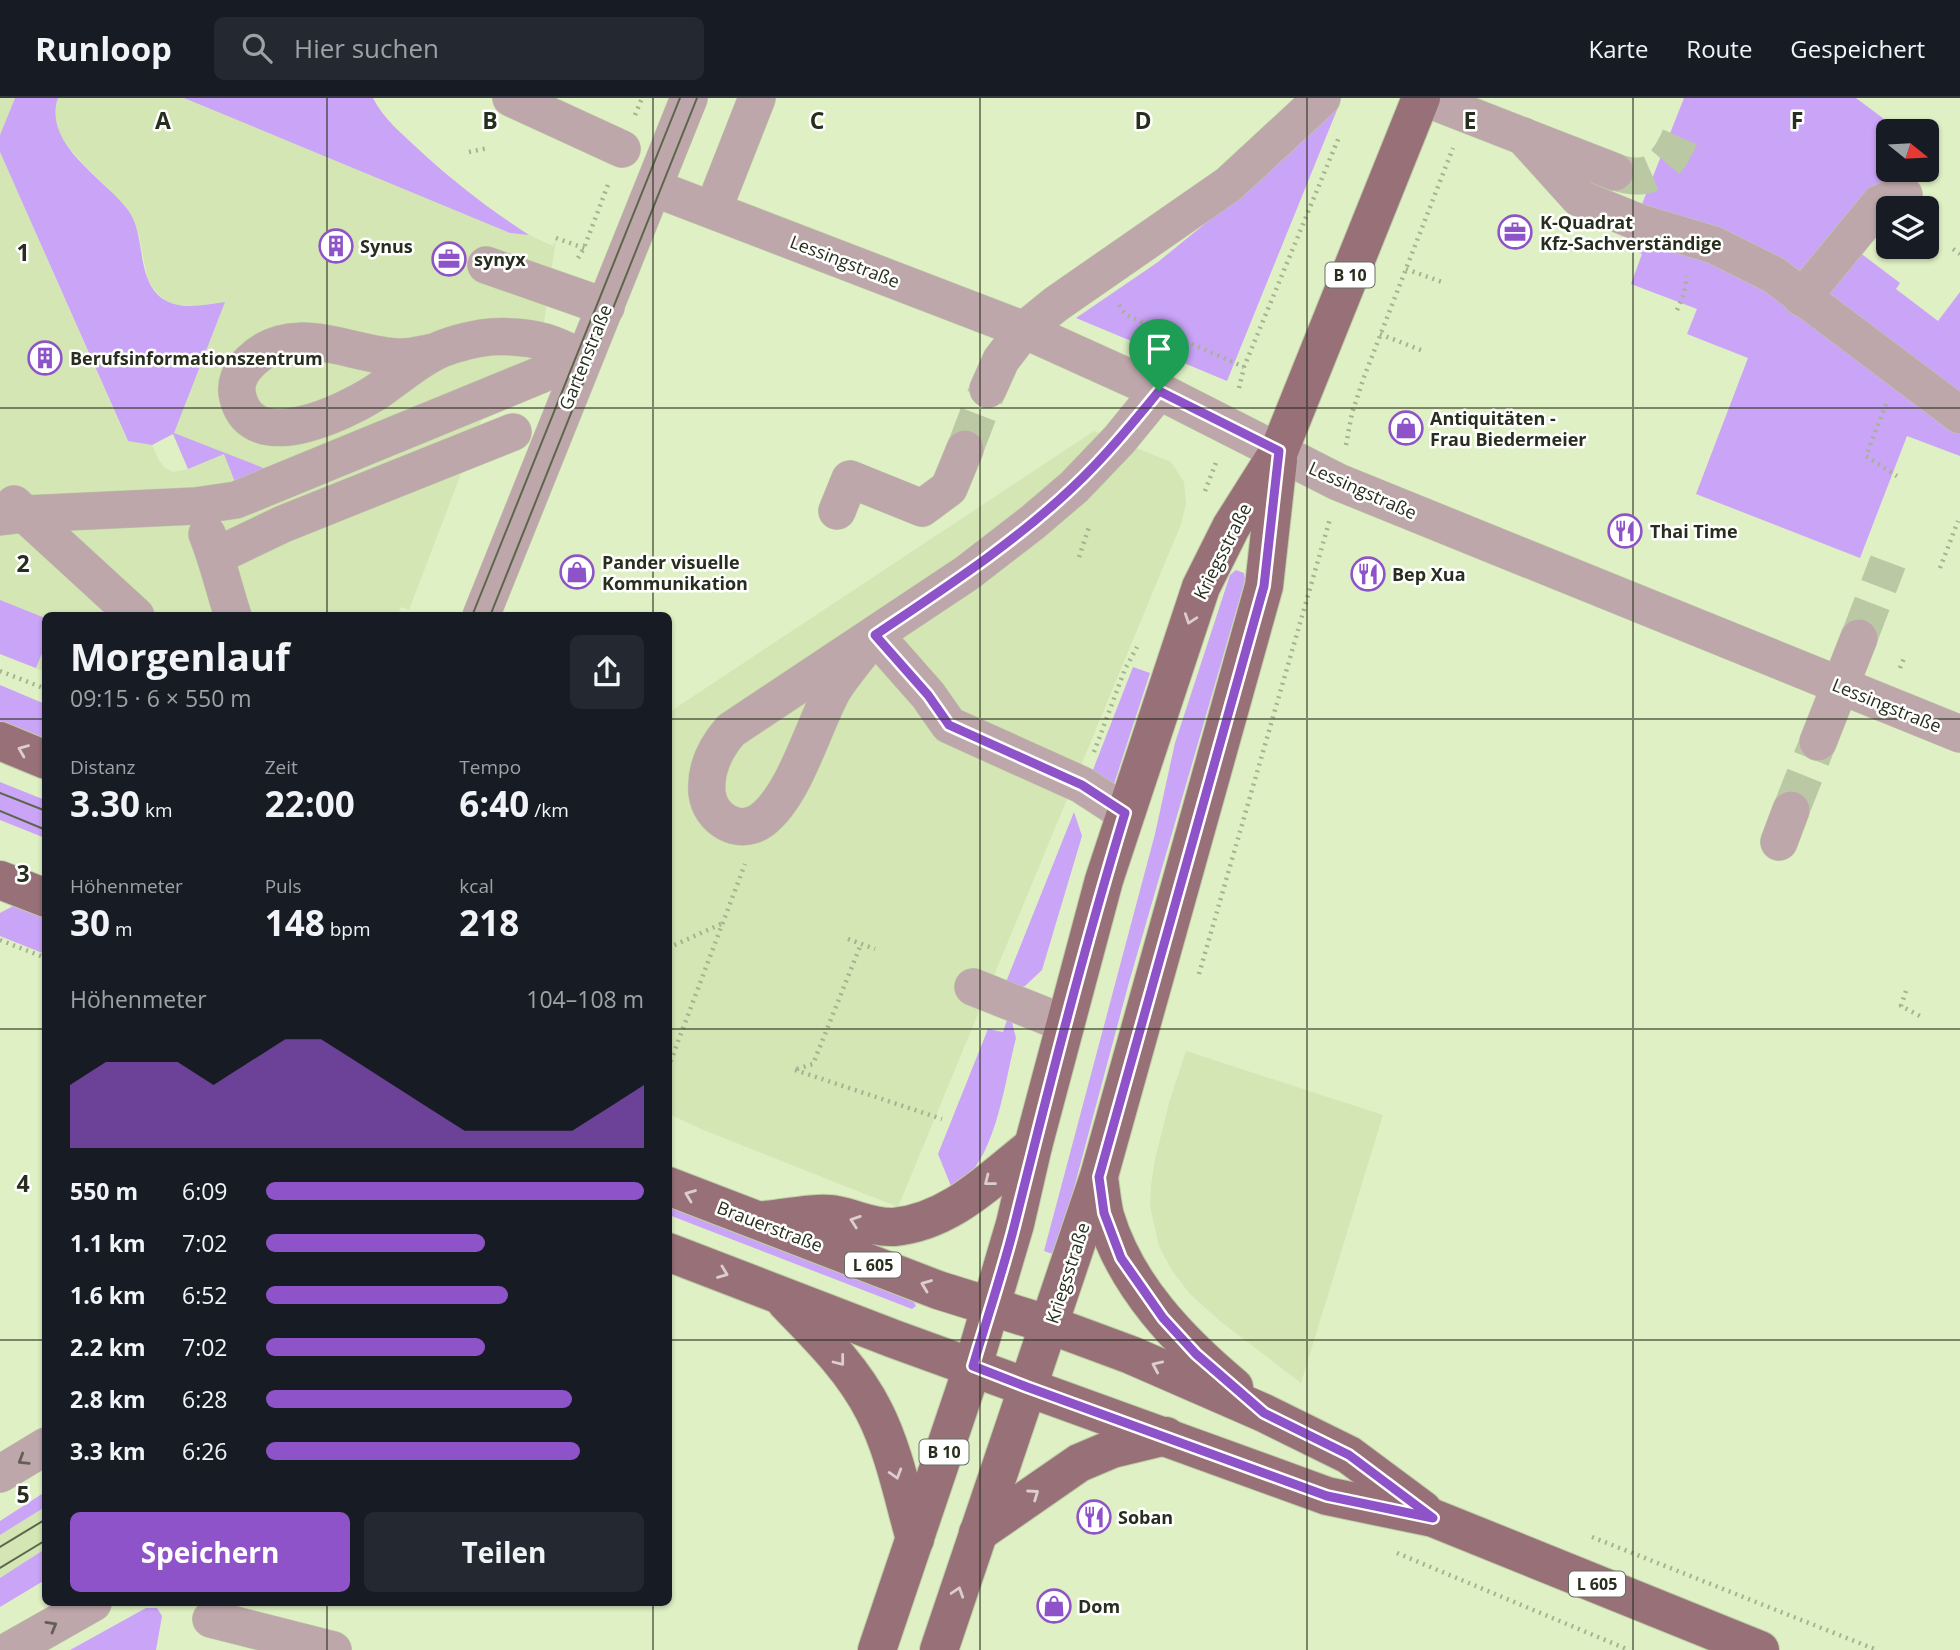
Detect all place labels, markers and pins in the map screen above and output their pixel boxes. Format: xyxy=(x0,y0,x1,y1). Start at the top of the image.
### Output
place label: K-Quadrat Kfz-Sachverständige xyxy=(1540,210,1722,255)
office icon: K-Quadrat Kfz-Sachverständige xyxy=(1496,213,1534,251)
building icon: Synus xyxy=(317,227,355,265)
place label: Synus xyxy=(360,234,413,258)
office icon: synyx xyxy=(430,240,468,278)
place label: synyx xyxy=(474,247,526,271)
pin xyxy=(1129,319,1189,391)
building icon: Berufsinformationszentrum xyxy=(26,339,64,377)
place label: Berufsinformationszentrum xyxy=(70,346,323,370)
place label: Antiquitäten - Frau Biedermeier xyxy=(1430,406,1586,451)
shop icon: Antiquitäten - Frau Biedermeier xyxy=(1387,409,1425,447)
restaurant icon: Thai Time xyxy=(1606,512,1644,550)
place label: Thai Time xyxy=(1650,519,1738,543)
place label: Pander visuelle Kommunikation xyxy=(602,550,748,595)
shop icon: Pander visuelle Kommunikation xyxy=(558,553,596,591)
restaurant icon: Bep Xua xyxy=(1349,555,1387,593)
place label: Bep Xua xyxy=(1392,562,1466,586)
restaurant icon: Soban xyxy=(1075,1498,1113,1536)
place label: Soban xyxy=(1118,1505,1173,1529)
shop icon: Dom xyxy=(1035,1587,1073,1625)
place label: Dom xyxy=(1078,1594,1120,1618)

